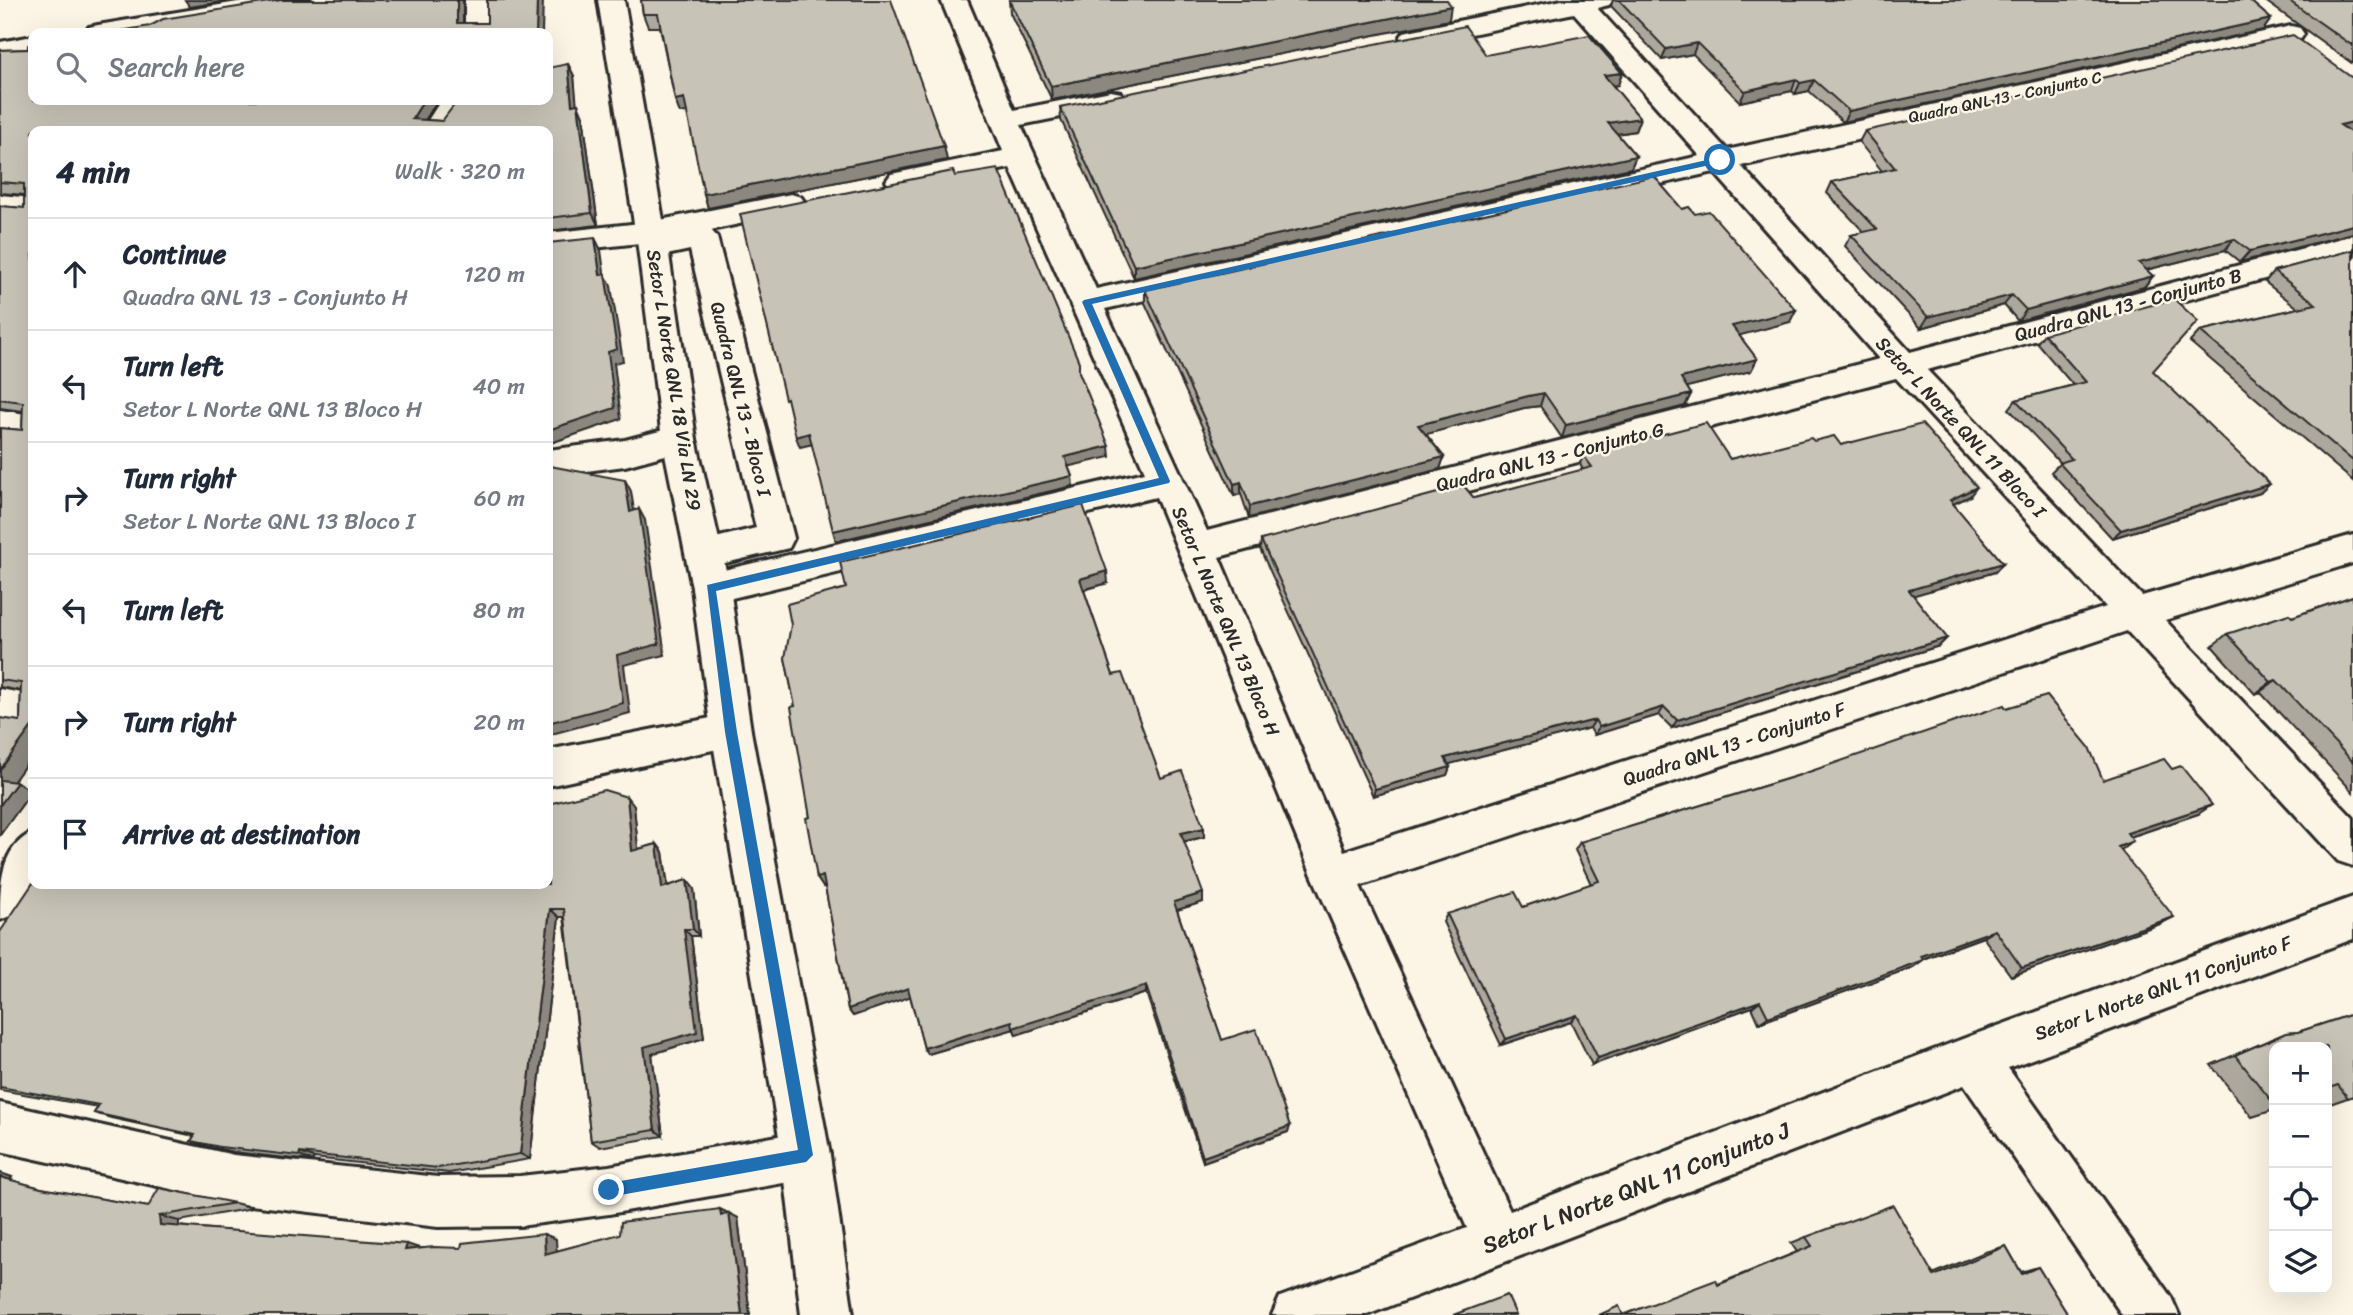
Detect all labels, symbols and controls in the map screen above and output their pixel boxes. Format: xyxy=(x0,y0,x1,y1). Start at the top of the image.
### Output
search box xyxy=(28,28,553,105)
text: Search here xyxy=(108,44,245,90)
icon: search xyxy=(52,48,90,86)
street label: Quadra QNL 13 - Conjunto C xyxy=(1906,62,2104,132)
route start xyxy=(1704,144,1735,175)
text: 4 min xyxy=(56,145,130,199)
text: Walk · 320 m xyxy=(395,151,525,192)
text: Continue xyxy=(123,231,226,277)
street label: Setor L Norte QNL 18 Via LN 29 xyxy=(637,247,711,513)
text: 120 m xyxy=(464,254,525,295)
icon: ahead xyxy=(56,255,94,293)
street label: Quadra QNL 13 - Conjunto B xyxy=(2011,259,2245,351)
text: Quadra QNL 13 - Conjunto H xyxy=(123,277,408,318)
street label: Quadra QNL 13 - Bloco I xyxy=(701,298,782,501)
street label: Setor L Norte QNL 11 Bloco I xyxy=(1867,328,2056,527)
text: Turn left xyxy=(123,343,223,389)
text: 40 m xyxy=(472,366,525,407)
icon: left xyxy=(56,367,94,405)
text: Setor L Norte QNL 13 Bloco H xyxy=(123,389,422,430)
street label: Quadra QNL 13 - Conjunto G xyxy=(1433,413,1668,501)
text: Turn right xyxy=(123,455,236,501)
text: 60 m xyxy=(474,478,525,519)
icon: right xyxy=(56,479,94,517)
text: Setor L Norte QNL 13 Bloco I xyxy=(123,501,415,542)
street label: Setor L Norte QNL 13 Bloco H xyxy=(1163,501,1290,742)
text: Turn left xyxy=(123,587,223,633)
text: 80 m xyxy=(473,590,525,631)
icon: left xyxy=(56,591,94,629)
street label: Quadra QNL 13 - Conjunto F xyxy=(1618,692,1850,796)
text: Turn right xyxy=(123,699,236,745)
text: 20 m xyxy=(474,702,525,743)
icon: right xyxy=(56,703,94,741)
text: Arrive at destination xyxy=(123,811,360,857)
icon: arrive xyxy=(56,815,94,853)
street label: Setor L Norte QNL 11 Conjunto F xyxy=(2030,926,2297,1050)
map controls xyxy=(2269,1042,2332,1294)
button: + xyxy=(2269,1042,2332,1105)
button: − xyxy=(2269,1105,2332,1168)
street label: Setor L Norte QNL 11 Conjunto J xyxy=(1476,1110,1797,1266)
button: locate xyxy=(2269,1168,2332,1231)
route end xyxy=(593,1174,624,1205)
button: layers xyxy=(2269,1231,2332,1294)

